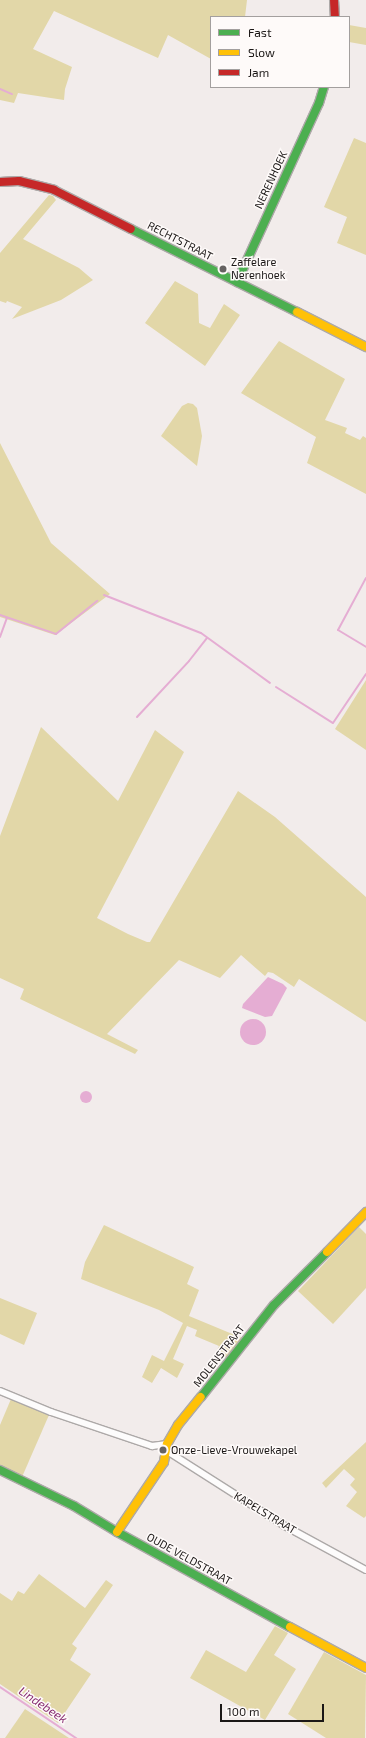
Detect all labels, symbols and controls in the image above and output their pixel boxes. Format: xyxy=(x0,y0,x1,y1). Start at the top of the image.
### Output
legend xyxy=(210,16,350,88)
text: Fast xyxy=(248,25,271,39)
text: Slow xyxy=(248,45,275,59)
text: Jam xyxy=(248,65,269,79)
street label: NERENHOEK xyxy=(252,149,290,211)
street label: RECHTSTRAAT xyxy=(145,219,215,263)
place label: Zaffelare Nerenhoek xyxy=(231,256,285,282)
marker: Zaffelare Nerenhoek xyxy=(218,264,228,274)
street label: MOLENSTRAAT xyxy=(191,1322,247,1390)
place label: Onze-Lieve-Vrouwekapel xyxy=(171,1443,297,1457)
marker: Onze-Lieve-Vrouwekapel xyxy=(158,1445,168,1455)
street label: KAPELSTRAAT xyxy=(231,1489,299,1537)
street label: OUDE VELDSTRAAT xyxy=(144,1530,234,1588)
water label: Lindebeek xyxy=(16,1684,70,1726)
scale bar xyxy=(222,1696,326,1722)
text: 100 m xyxy=(227,1704,259,1718)

